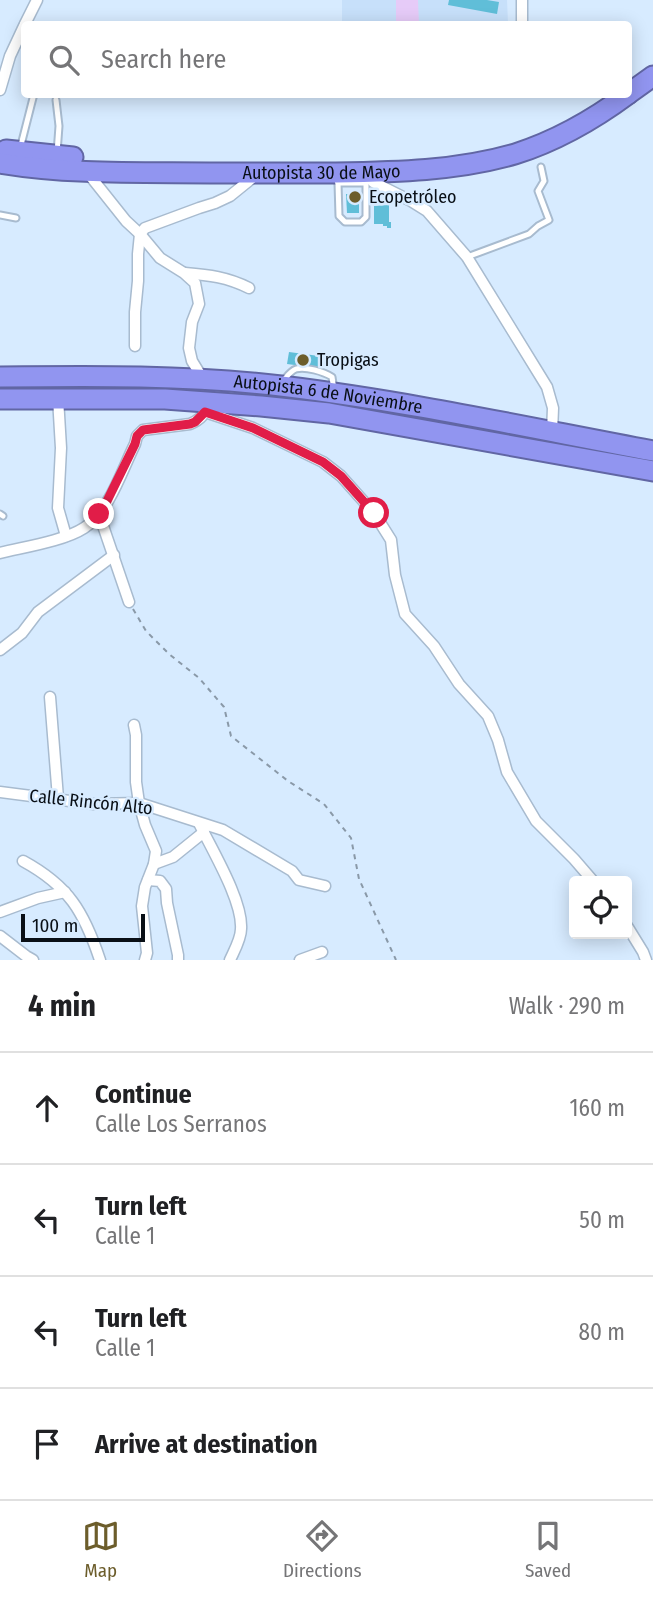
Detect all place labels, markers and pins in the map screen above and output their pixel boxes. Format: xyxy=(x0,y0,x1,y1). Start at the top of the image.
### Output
place label: Ecopetróleo xyxy=(369,186,457,208)
marker: Ecopetróleo xyxy=(347,189,363,205)
place label: Tropigas xyxy=(317,349,379,371)
marker: Tropigas xyxy=(295,352,311,368)

